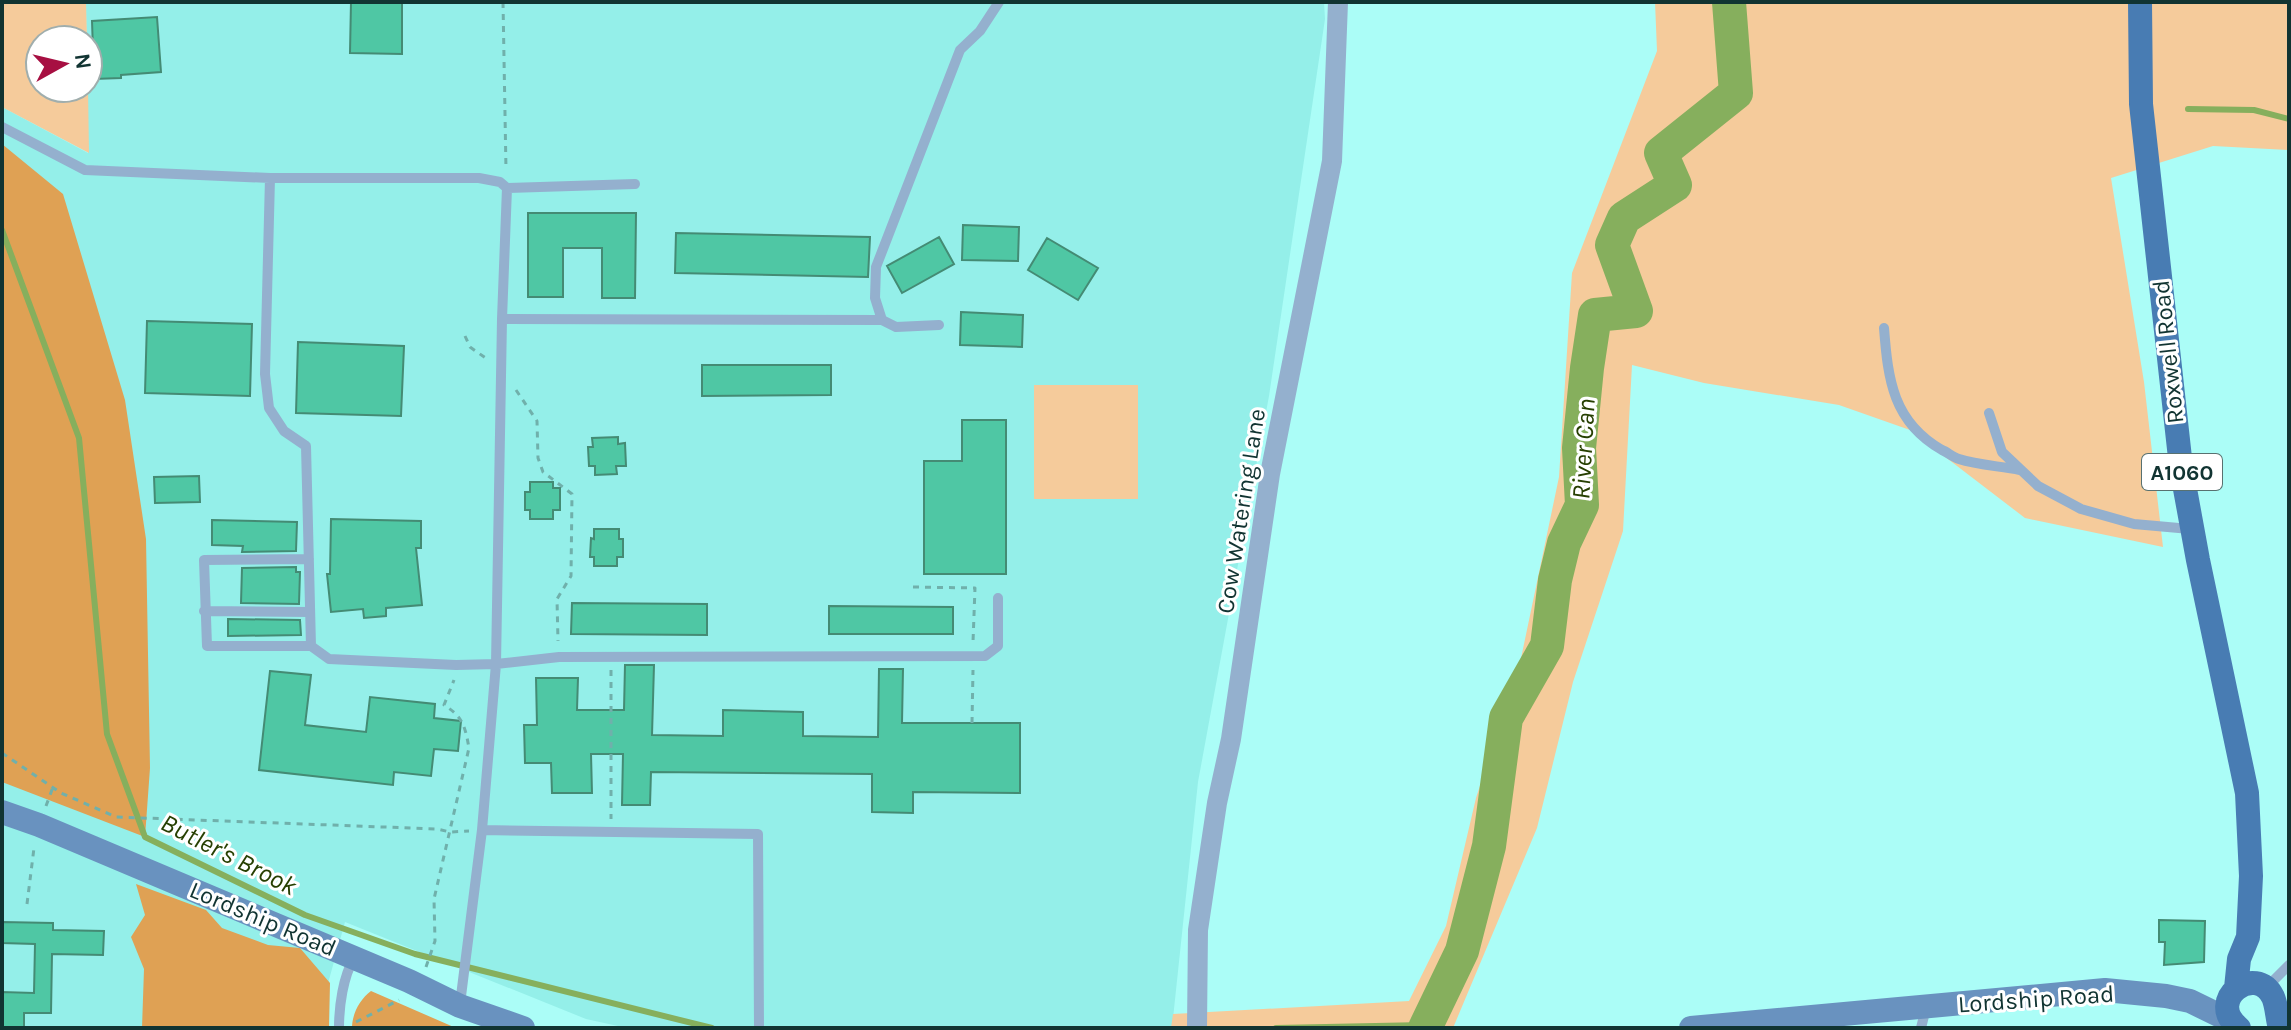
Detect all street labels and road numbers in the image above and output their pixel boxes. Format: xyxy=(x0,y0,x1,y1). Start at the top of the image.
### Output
street label: Roxwell Road xyxy=(2147,279,2189,425)
street label: Cow Watering Lane xyxy=(1211,407,1271,615)
road number: A1060 xyxy=(2142,454,2222,490)
street label: Lordship Road xyxy=(186,876,340,962)
street label: Lordship Road xyxy=(1957,980,2115,1018)

